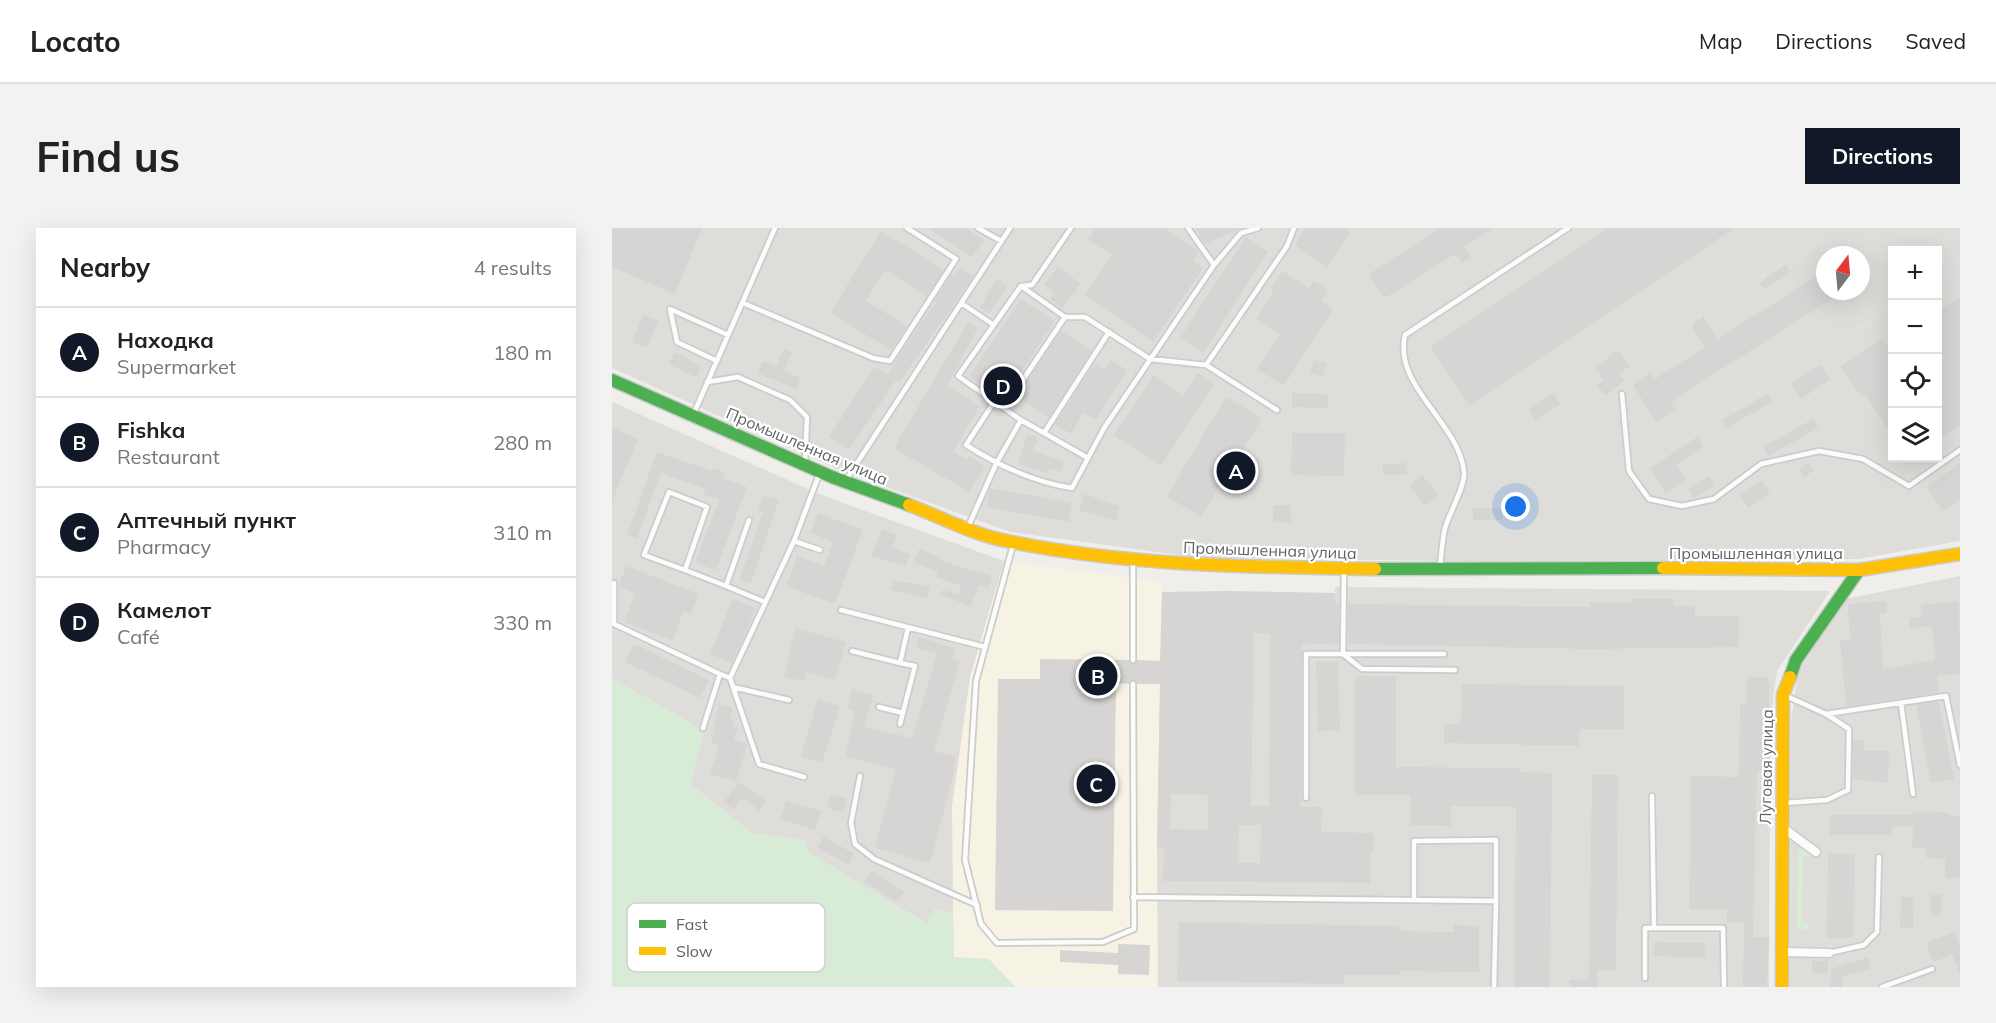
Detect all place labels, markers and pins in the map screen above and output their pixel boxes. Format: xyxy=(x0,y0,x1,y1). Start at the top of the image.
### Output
pin: D xyxy=(984,364,1022,408)
pin: A xyxy=(1216,448,1256,494)
pin: B xyxy=(1078,654,1118,698)
pin: C xyxy=(1076,762,1116,806)

